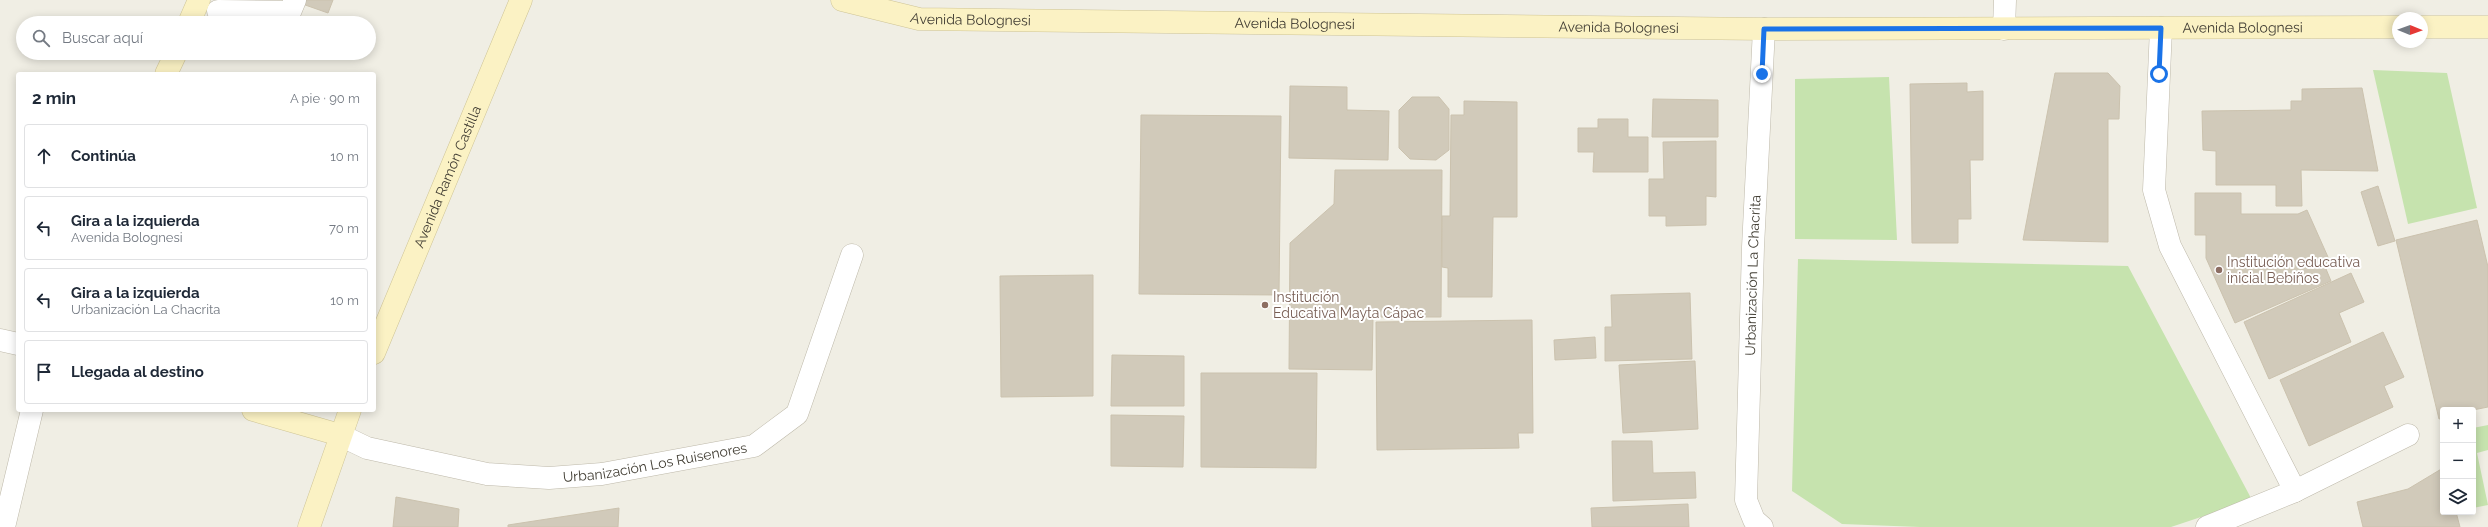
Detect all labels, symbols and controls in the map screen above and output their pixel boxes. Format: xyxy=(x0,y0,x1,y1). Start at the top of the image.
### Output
street label: Avenida Bolognesi xyxy=(909,9,1031,28)
north arrow xyxy=(2392,12,2428,48)
street label: Avenida Bolognesi xyxy=(1234,15,1355,32)
search box xyxy=(16,16,376,60)
street label: Avenida Bolognesi xyxy=(1558,19,1679,36)
street label: Avenida Bolognesi xyxy=(2182,19,2303,36)
icon: search xyxy=(30,27,52,49)
text: Buscar aquí xyxy=(62,29,143,47)
route end xyxy=(1753,65,1771,83)
route start xyxy=(2150,65,2168,83)
text: 2 min xyxy=(32,88,76,108)
text: A pie · 90 m xyxy=(290,91,360,106)
street label: Avenida Ramón Castilla xyxy=(411,103,484,250)
icon: ahead xyxy=(33,145,55,167)
text: Continúa xyxy=(71,147,136,165)
text: 10 m xyxy=(330,149,359,164)
street label: Urbanización La Chacrita xyxy=(1742,194,1764,356)
text: Gira a la izquierda xyxy=(71,212,200,230)
icon: left xyxy=(33,217,55,239)
text: 70 m xyxy=(329,221,359,236)
text: Avenida Bolognesi xyxy=(71,230,183,245)
place label: Institución educativa inicial Bebiños xyxy=(2227,254,2360,286)
marker: Institución educativa inicial Bebiños xyxy=(2214,265,2224,275)
text: Gira a la izquierda xyxy=(71,284,200,302)
icon: left xyxy=(33,289,55,311)
place label: Institución Educativa Mayta Cápac xyxy=(1273,289,1424,321)
text: 10 m xyxy=(330,293,359,308)
marker: Institución Educativa Mayta Cápac xyxy=(1260,300,1270,310)
text: Urbanización La Chacrita xyxy=(71,302,220,317)
icon: arrive xyxy=(33,361,55,383)
text: Llegada al destino xyxy=(71,363,204,381)
map controls xyxy=(2440,407,2476,515)
button: + xyxy=(2440,407,2476,443)
street label: Urbanización Los Ruisenores xyxy=(562,439,749,485)
button: − xyxy=(2440,443,2476,479)
button: layers xyxy=(2440,479,2476,515)

